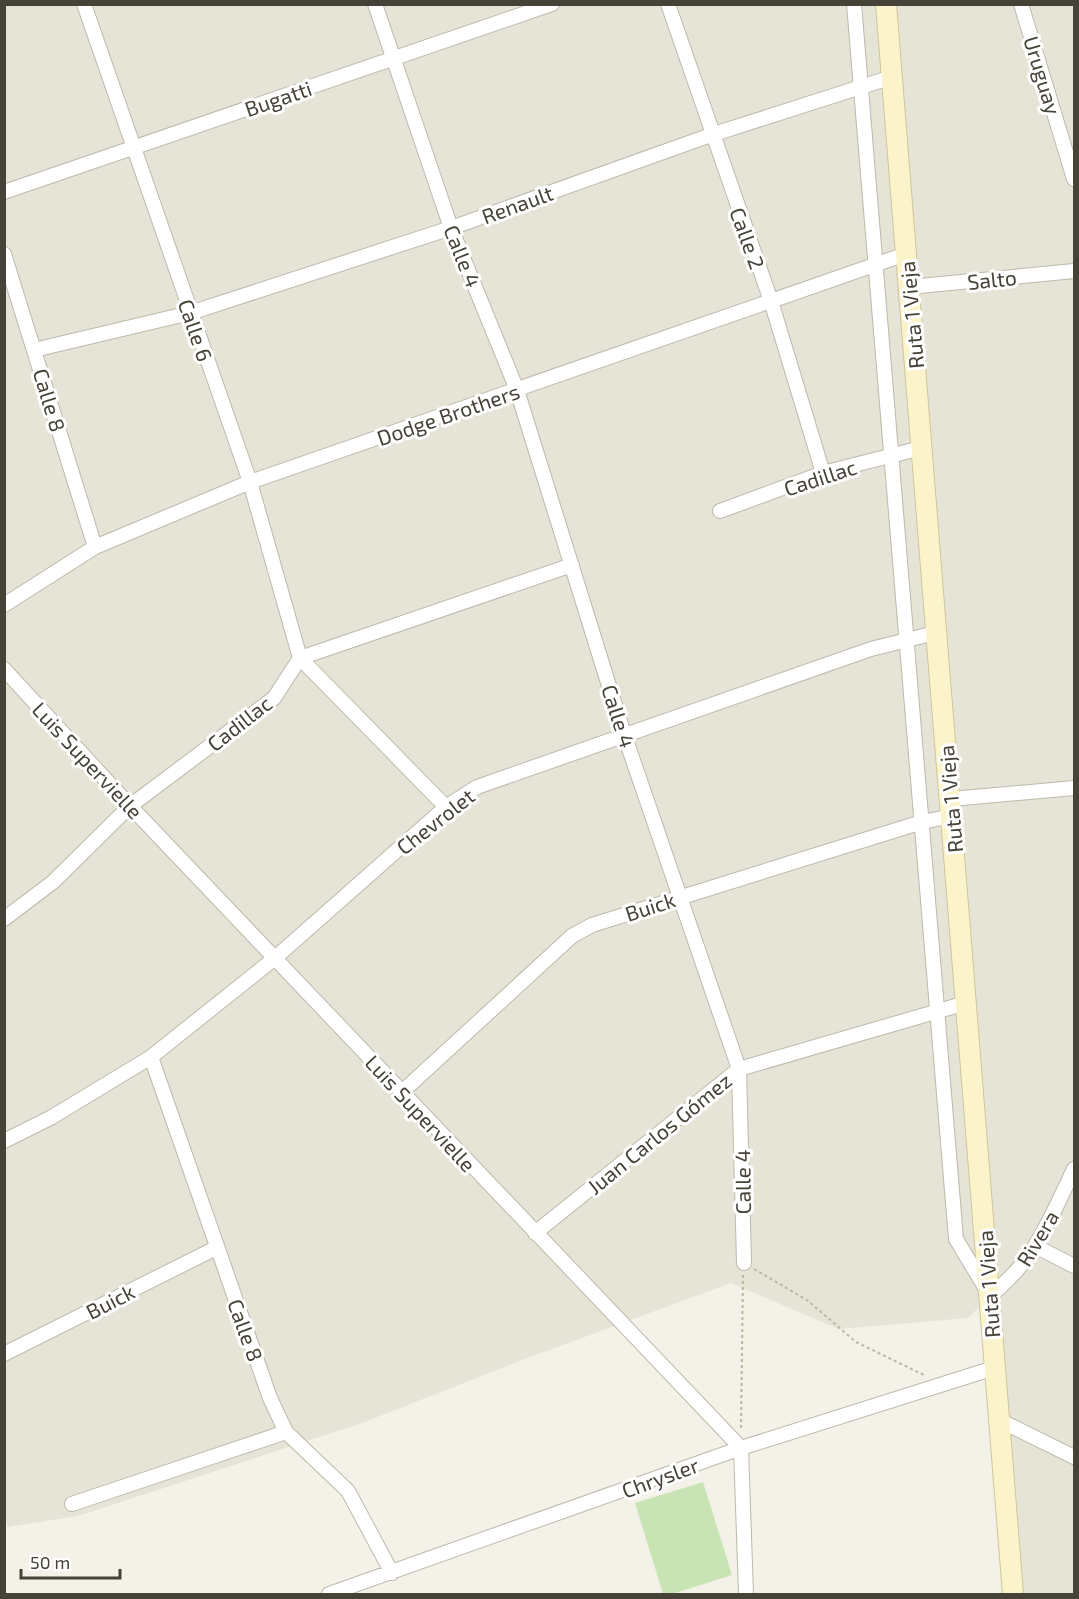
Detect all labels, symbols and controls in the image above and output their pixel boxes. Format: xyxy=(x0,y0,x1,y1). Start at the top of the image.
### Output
street label: Uruguay xyxy=(1019,33,1067,117)
street label: Bugatti xyxy=(241,75,315,121)
street label: Renault xyxy=(478,180,556,228)
street label: Calle 2 xyxy=(725,204,771,272)
street label: Calle 4 xyxy=(439,221,487,291)
street label: Ruta 1 Vieja xyxy=(894,260,929,370)
street label: Salto xyxy=(966,264,1018,294)
street label: Calle 6 xyxy=(174,296,218,364)
street label: Calle 8 xyxy=(29,365,71,435)
street label: Dodge Brothers xyxy=(373,378,523,450)
street label: Cadillac xyxy=(780,454,860,500)
street label: Calle 4 xyxy=(597,681,641,751)
street label: Cadillac xyxy=(202,690,276,756)
street label: Luis Supervielle xyxy=(28,697,148,823)
street label: Ruta 1 Vieja xyxy=(933,744,968,854)
street label: Chevrolet xyxy=(391,783,479,859)
street label: Buick xyxy=(622,886,678,926)
street label: Luis Supervielle xyxy=(361,1050,481,1176)
street label: Juan Carlos Gómez xyxy=(582,1067,736,1199)
street label: Calle 4 xyxy=(729,1149,755,1215)
street label: Rivera xyxy=(1011,1206,1063,1270)
street label: Ruta 1 Vieja xyxy=(972,1229,1005,1339)
street label: Buick xyxy=(82,1278,139,1324)
street label: Calle 8 xyxy=(223,1295,269,1365)
street label: Chrysler xyxy=(618,1451,703,1502)
scale bar xyxy=(21,1542,120,1580)
text: 50 m xyxy=(30,1551,70,1573)

